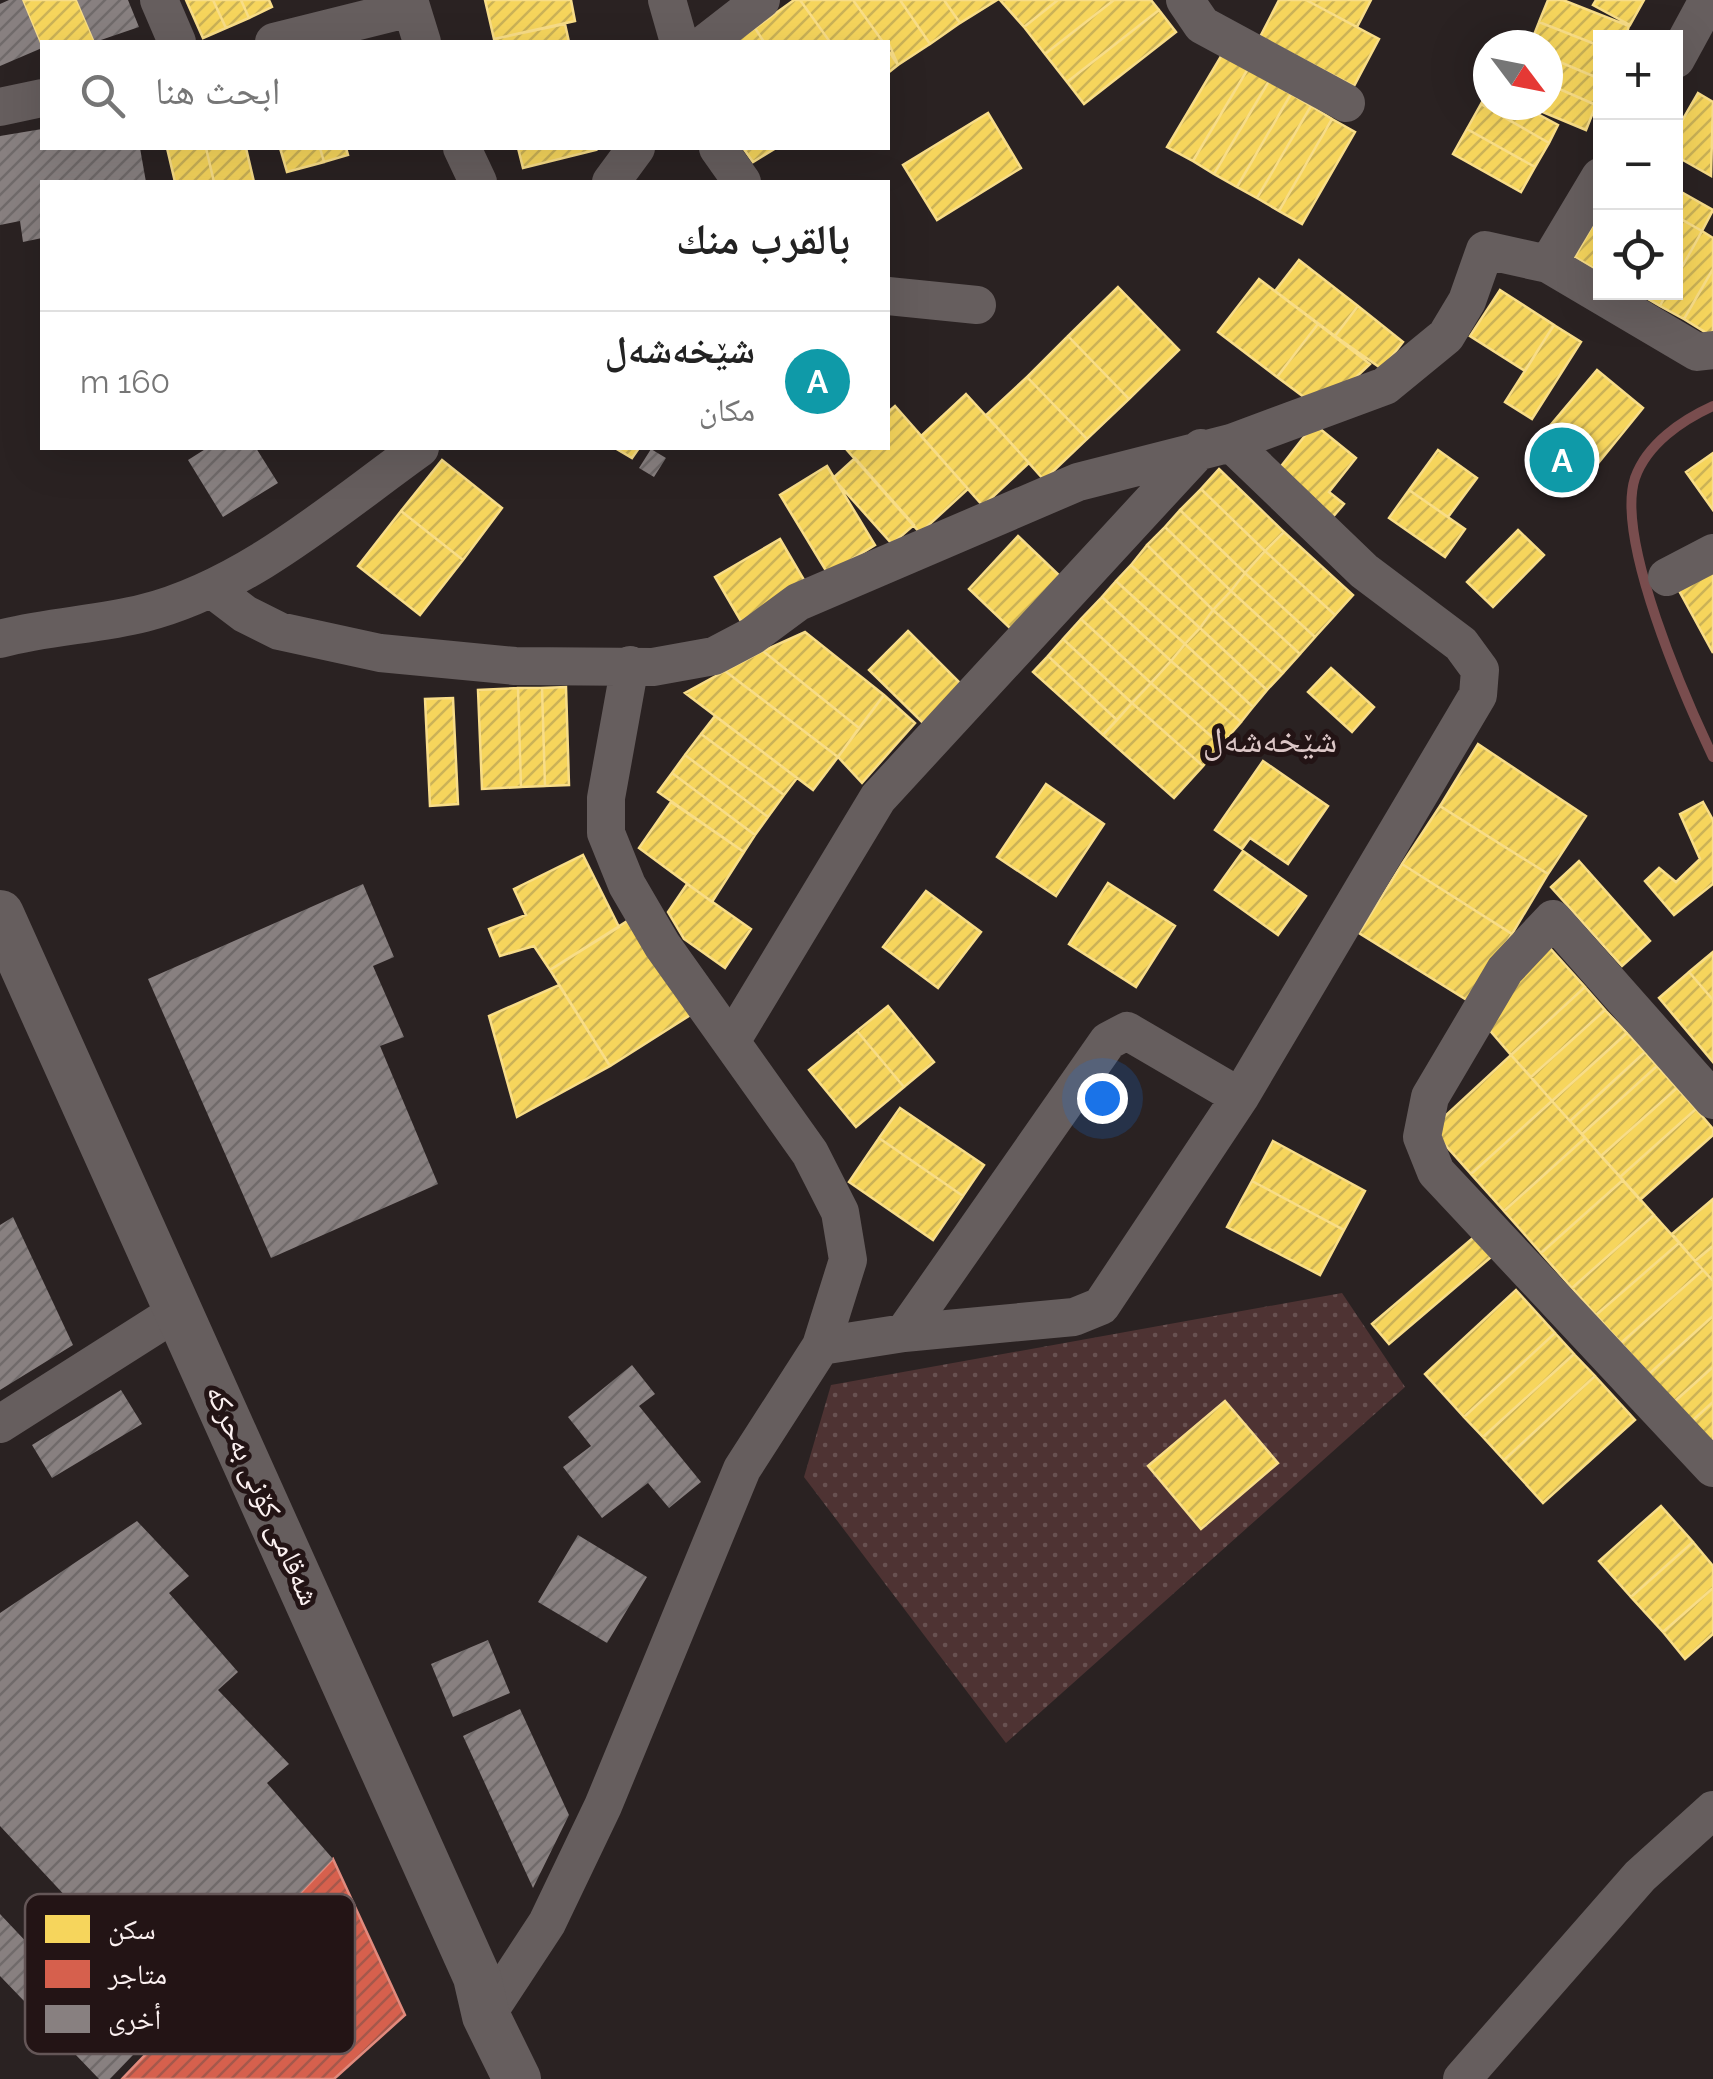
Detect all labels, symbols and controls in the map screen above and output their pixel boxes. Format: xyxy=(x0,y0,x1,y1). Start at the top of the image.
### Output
north arrow xyxy=(1473,30,1563,120)
map controls xyxy=(1593,30,1683,300)
button: + xyxy=(1593,30,1683,120)
search box xyxy=(40,40,890,150)
icon: search xyxy=(75,68,130,123)
text: ابحث هنا xyxy=(155,68,281,113)
button: − xyxy=(1593,120,1683,210)
button: locate xyxy=(1593,210,1683,300)
text: بالقرب منك xyxy=(676,215,850,264)
text: شێخه‌شه‌ل xyxy=(604,327,755,372)
text: 160 m xyxy=(80,363,170,400)
text: A xyxy=(807,363,828,400)
text: مكان xyxy=(699,391,755,428)
pin: A xyxy=(1530,422,1594,498)
district label: شێخەشەل xyxy=(1203,719,1337,761)
your location xyxy=(1077,1073,1128,1124)
street label: شەقامی کۆنی بەحرکە xyxy=(198,1379,328,1611)
legend xyxy=(25,1894,355,2054)
text: سكن xyxy=(108,1913,156,1947)
text: متاجر xyxy=(107,1958,167,1991)
text: أخرى xyxy=(108,2002,161,2036)

